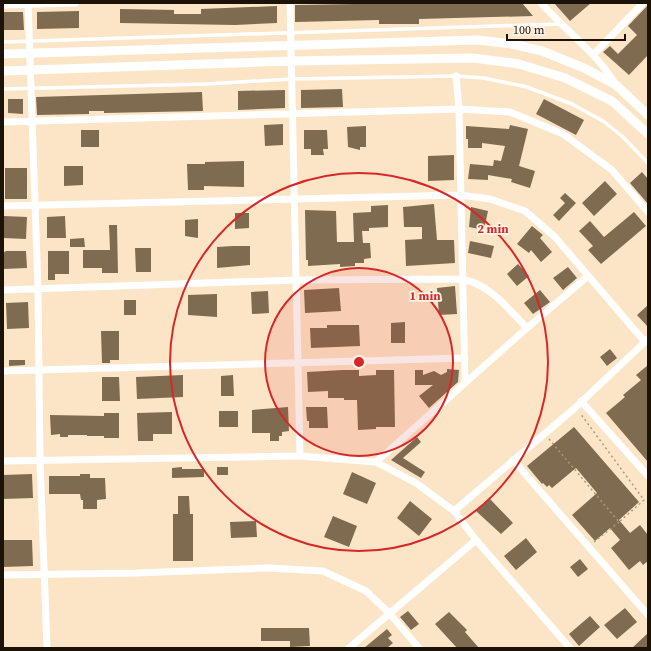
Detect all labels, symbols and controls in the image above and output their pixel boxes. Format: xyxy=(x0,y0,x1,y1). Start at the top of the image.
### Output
scale bar xyxy=(507,16,625,42)
text: 100 m xyxy=(513,22,545,38)
text: 2 min xyxy=(477,221,509,237)
text: 1 min xyxy=(409,288,441,304)
centre of rings xyxy=(352,355,366,369)

